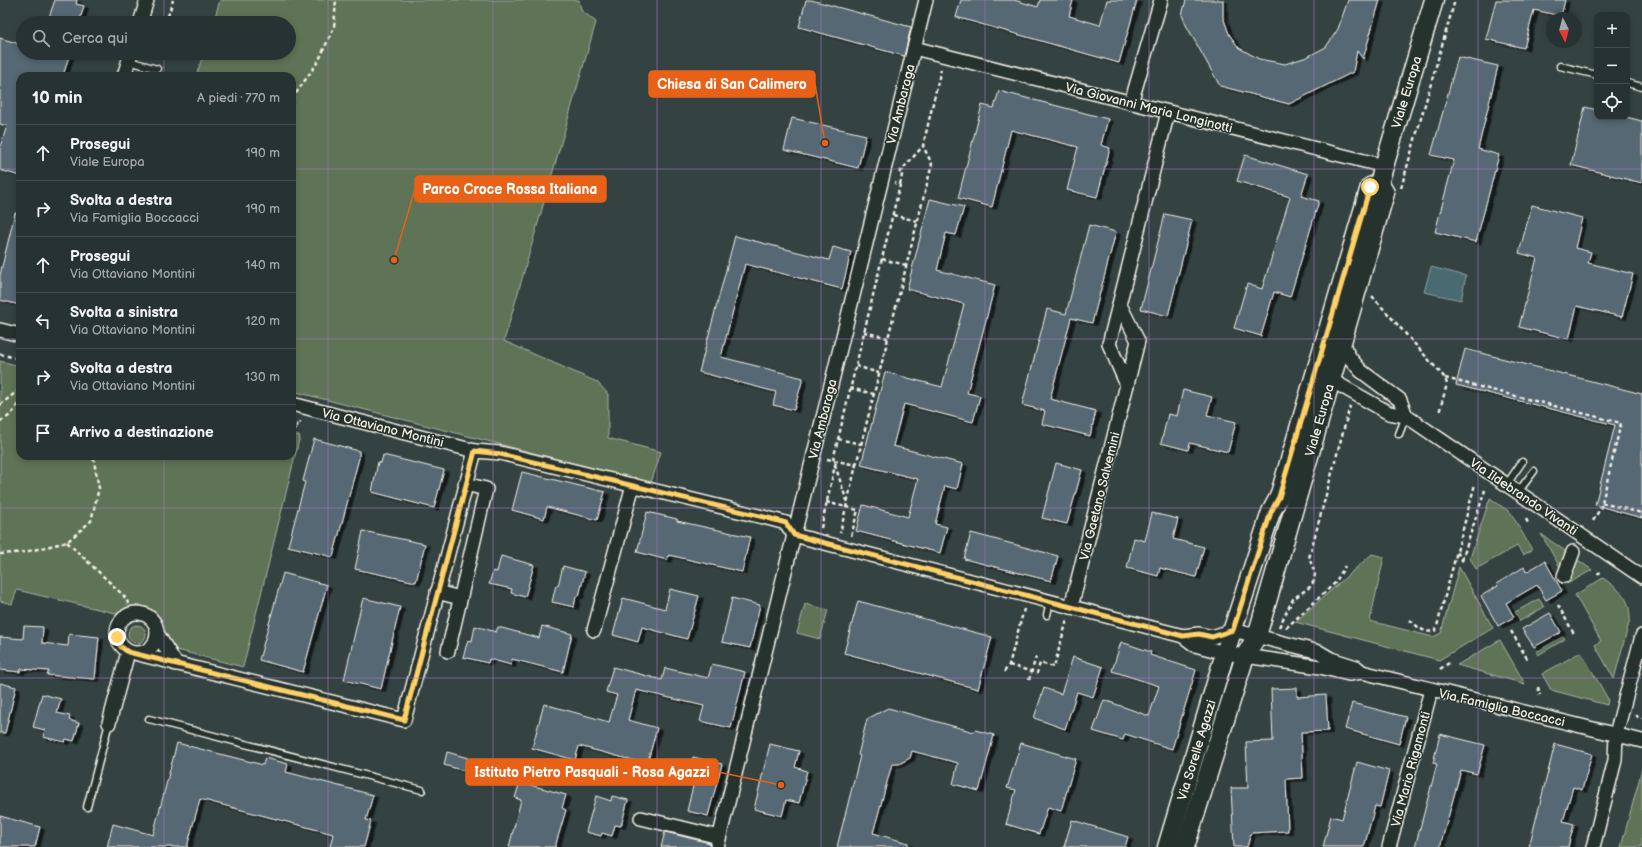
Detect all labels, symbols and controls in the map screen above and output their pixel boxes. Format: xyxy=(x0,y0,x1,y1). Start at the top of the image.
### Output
north arrow xyxy=(1546,12,1582,48)
map controls xyxy=(1594,12,1630,120)
button: + xyxy=(1594,12,1630,48)
search box xyxy=(16,16,296,60)
icon: search xyxy=(30,27,52,49)
text: Cerca qui xyxy=(62,29,128,48)
button: − xyxy=(1594,48,1630,84)
street label: Viale Europa xyxy=(1388,54,1426,130)
street label: Via Ambaraga xyxy=(883,62,919,146)
callout: Chiesa di San Calimero xyxy=(649,71,815,97)
text: Chiesa di San Calimero xyxy=(657,76,807,93)
street label: Via Giovanni Maria Longinotti xyxy=(1063,79,1234,137)
button: locate xyxy=(1594,84,1630,120)
text: 10 min xyxy=(32,88,83,108)
text: A piedi · 770 m xyxy=(197,90,280,106)
text: Prosegui xyxy=(70,135,130,154)
icon: ahead xyxy=(32,142,54,164)
text: 190 m xyxy=(246,145,280,161)
text: Viale Europa xyxy=(70,154,145,170)
callout: Parco Croce Rossa Italiana xyxy=(415,176,606,202)
route start xyxy=(1361,178,1379,196)
text: Parco Croce Rossa Italiana xyxy=(423,181,597,198)
text: Svolta a destra xyxy=(70,191,172,210)
icon: right xyxy=(32,198,54,220)
text: 190 m xyxy=(246,201,280,217)
text: Via Famiglia Boccacci xyxy=(70,210,199,226)
text: Prosegui xyxy=(70,247,130,266)
icon: ahead xyxy=(32,254,54,276)
text: 140 m xyxy=(245,257,280,273)
text: Via Ottaviano Montini xyxy=(70,266,195,282)
text: Svolta a sinistra xyxy=(70,303,178,322)
icon: left xyxy=(32,310,54,332)
text: 120 m xyxy=(245,313,280,329)
text: Via Ottaviano Montini xyxy=(70,322,195,338)
text: Svolta a destra xyxy=(70,359,172,378)
icon: right xyxy=(32,366,54,388)
text: 130 m xyxy=(245,369,280,385)
street label: Via Ambaraga xyxy=(805,377,841,461)
text: Via Ottaviano Montini xyxy=(70,378,195,394)
street label: Viale Europa xyxy=(1302,382,1338,458)
street label: Via Ottaviano Montini xyxy=(320,405,445,451)
icon: arrive xyxy=(32,422,54,444)
text: Arrivo a destinazione xyxy=(70,423,214,442)
street label: Via Gaetano Salvemini xyxy=(1076,430,1124,562)
street label: Via Ildebrando Vivanti xyxy=(1466,455,1580,539)
route end xyxy=(108,628,126,646)
street label: Via Famiglia Boccacci xyxy=(1437,686,1566,730)
street label: Via Sorelle Agazzi xyxy=(1174,698,1220,802)
street label: Via Mario Rigamonti xyxy=(1388,710,1434,829)
callout: Istituto Pietro Pasquali - Rosa Agazzi xyxy=(466,759,718,785)
text: Istituto Pietro Pasquali - Rosa Agazzi xyxy=(474,764,710,781)

